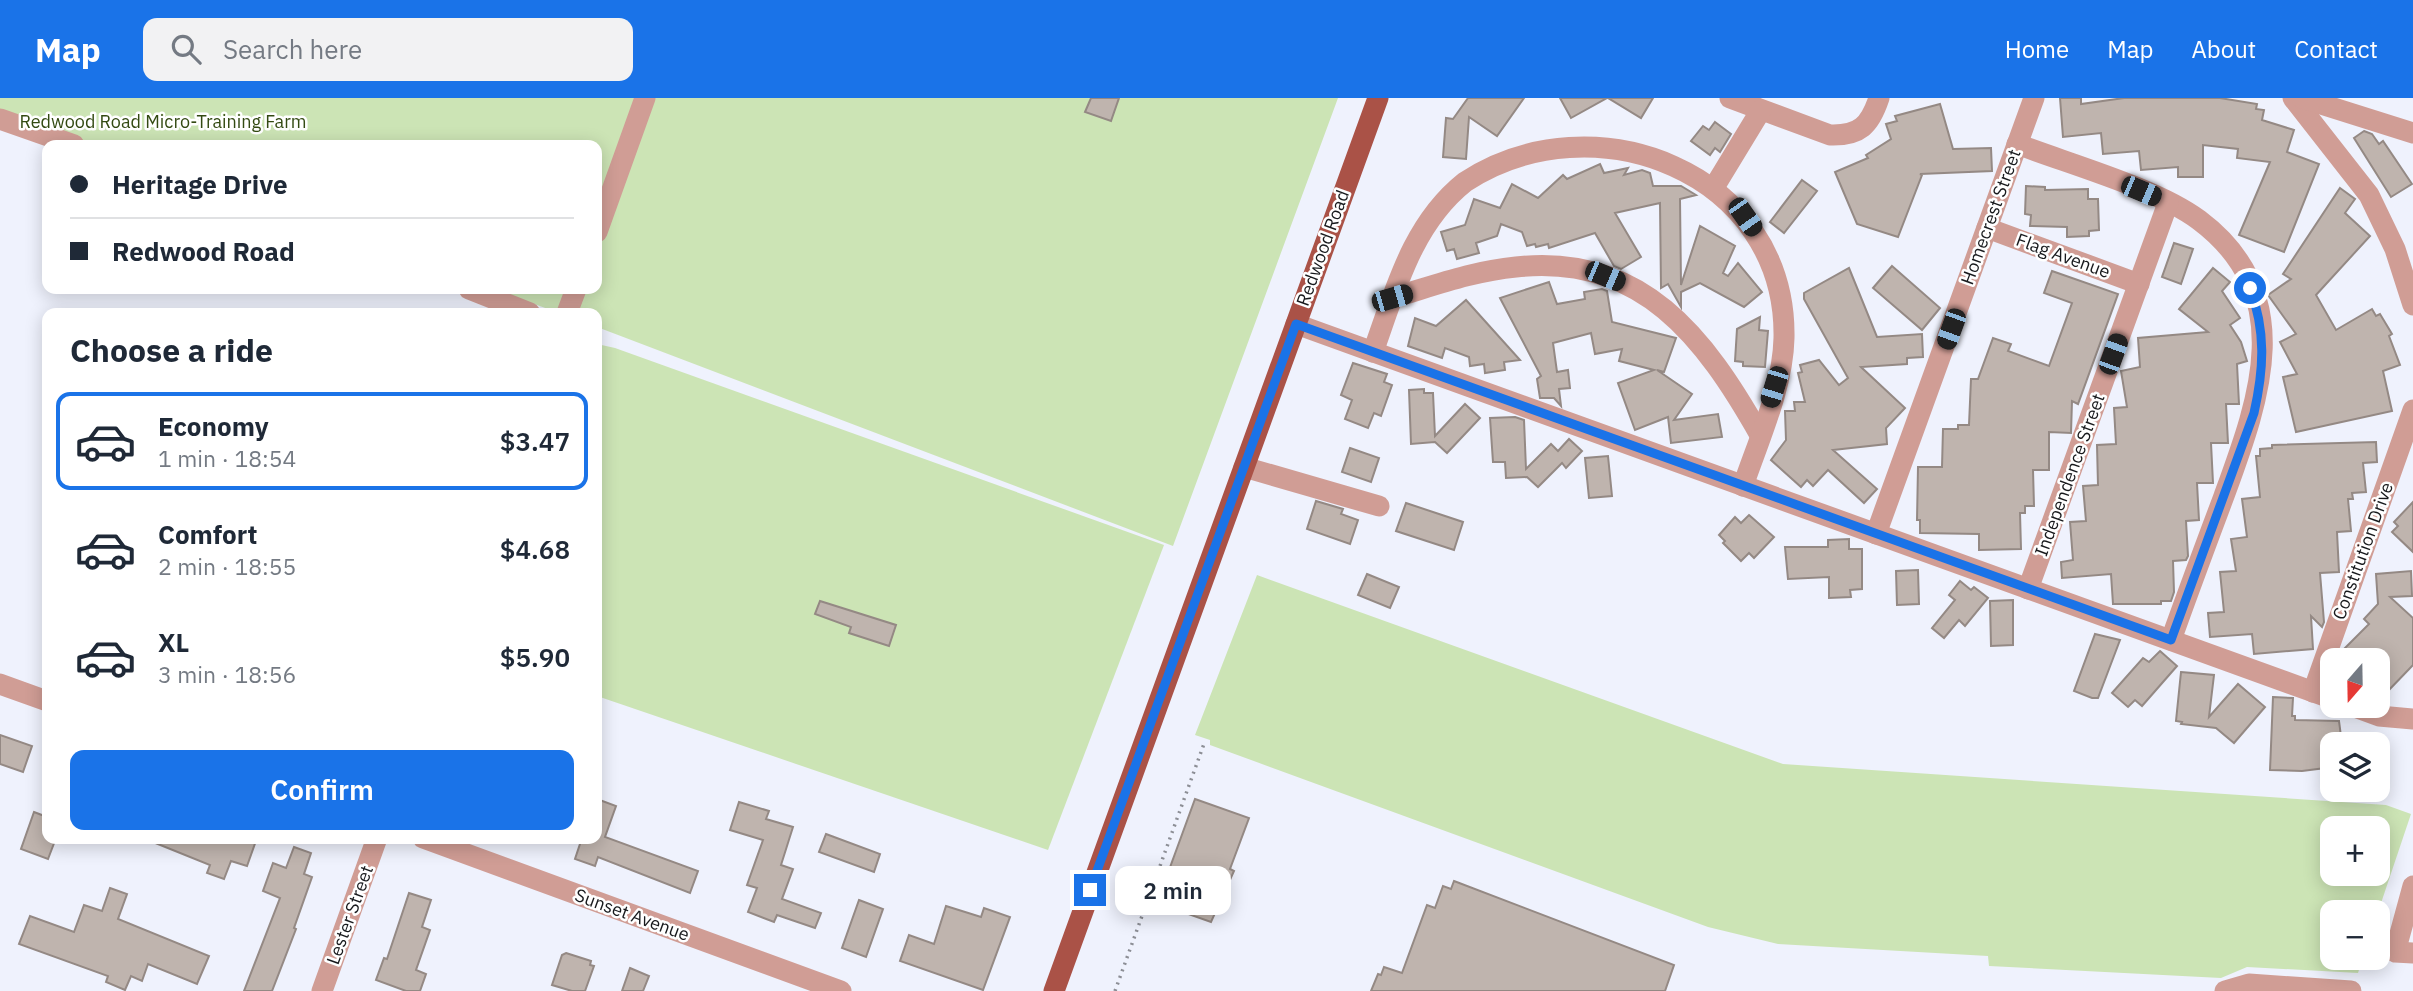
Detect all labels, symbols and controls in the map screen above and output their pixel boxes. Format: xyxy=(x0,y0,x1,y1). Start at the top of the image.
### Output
search box xyxy=(143,18,633,81)
text: Map xyxy=(35,28,101,71)
icon: search xyxy=(167,30,205,68)
text: Search here xyxy=(223,32,362,66)
text: Home xyxy=(2005,33,2069,65)
text: Map xyxy=(2107,33,2153,65)
text: About xyxy=(2191,33,2256,65)
text: Contact xyxy=(2294,33,2378,65)
park label: Redwood Road Micro-Training Farm xyxy=(19,110,307,133)
street label: Homecrest Street xyxy=(1955,146,2026,288)
text: Heritage Drive xyxy=(112,167,288,201)
car xyxy=(2118,173,2165,209)
street label: Redwood Road xyxy=(1291,187,1354,309)
car xyxy=(1725,194,1766,240)
street label: Flag Avenue xyxy=(2013,228,2113,283)
text: Redwood Road xyxy=(112,234,295,268)
car xyxy=(1582,258,1629,294)
route start xyxy=(2234,272,2266,304)
car xyxy=(1369,282,1416,314)
car xyxy=(1934,306,1969,352)
text: Choose a ride xyxy=(70,329,273,371)
car xyxy=(2096,331,2131,377)
car xyxy=(1758,364,1791,410)
street label: Independence Street xyxy=(2029,390,2110,559)
text: Economy xyxy=(158,409,269,443)
icon: car xyxy=(74,410,137,473)
text: $3.47 xyxy=(500,424,570,458)
text: 1 min · 18:54 xyxy=(158,443,296,473)
street label: Constitution Drive xyxy=(2327,479,2398,623)
text: Comfort xyxy=(158,517,257,551)
icon: car xyxy=(74,518,137,581)
text: $4.68 xyxy=(500,532,570,566)
text: 2 min · 18:55 xyxy=(158,551,296,581)
text: XL xyxy=(158,625,189,659)
icon: car xyxy=(74,626,137,689)
text: $5.90 xyxy=(500,640,570,674)
north arrow xyxy=(2320,648,2390,718)
map controls xyxy=(2320,648,2390,970)
text: 3 min · 18:56 xyxy=(158,659,296,689)
button: layers xyxy=(2320,732,2390,802)
button: Confirm xyxy=(70,750,574,830)
button: + xyxy=(2320,816,2390,886)
street label: Lester Street xyxy=(321,862,378,967)
callout: 2 min xyxy=(1114,866,1230,914)
route end xyxy=(1074,874,1106,906)
text: 2 min xyxy=(1143,875,1203,905)
street label: Sunset Avenue xyxy=(572,883,693,946)
button: − xyxy=(2320,900,2390,970)

